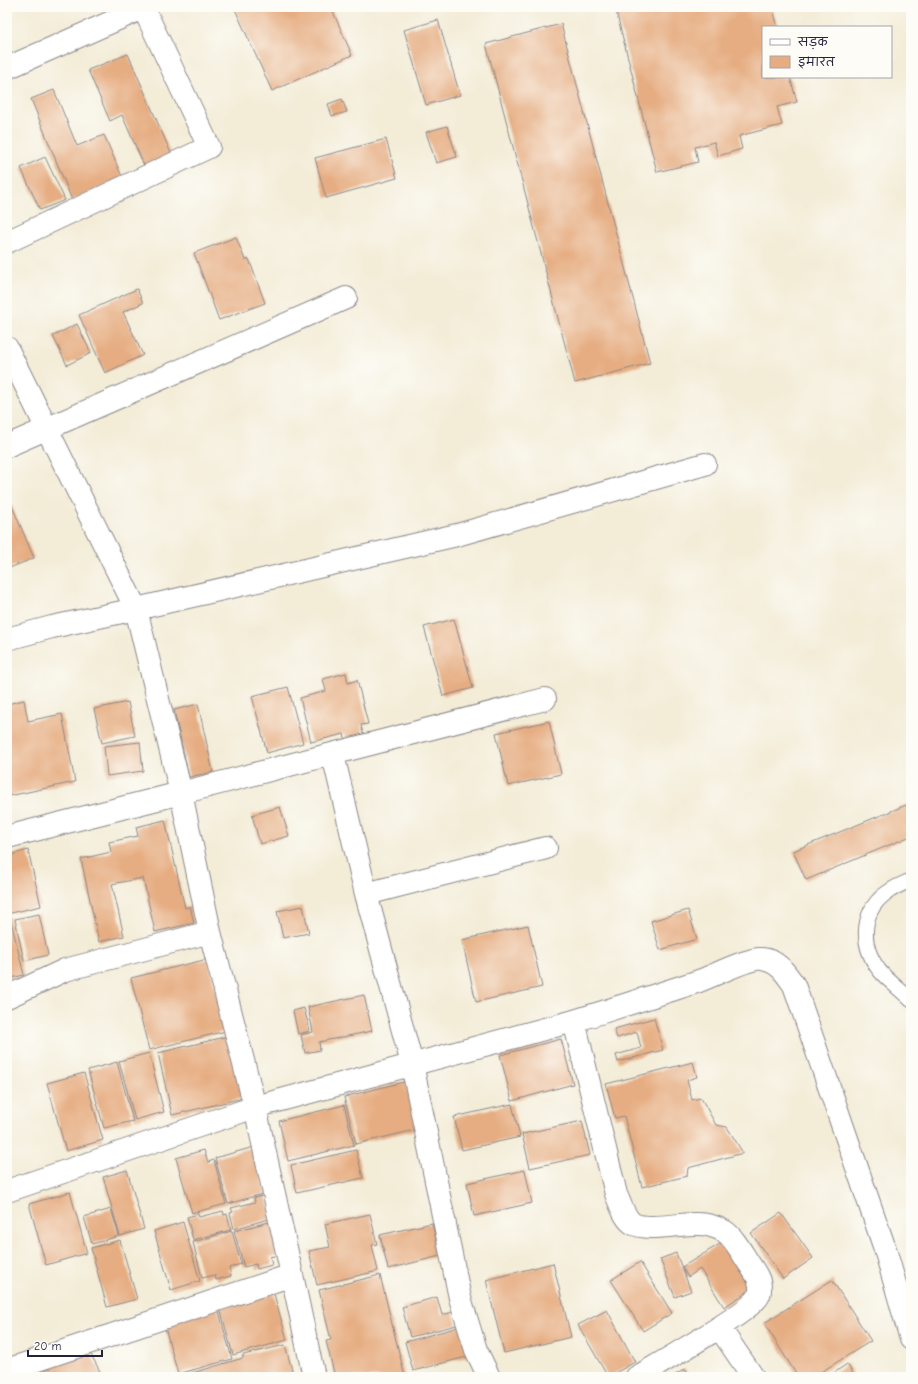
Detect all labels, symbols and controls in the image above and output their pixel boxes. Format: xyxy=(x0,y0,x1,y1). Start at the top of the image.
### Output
legend xyxy=(762,26,892,78)
text: सड़क xyxy=(797,35,829,50)
text: इमारत xyxy=(798,55,836,69)
scale bar xyxy=(28,1332,102,1358)
text: 20 m xyxy=(34,1339,62,1353)

